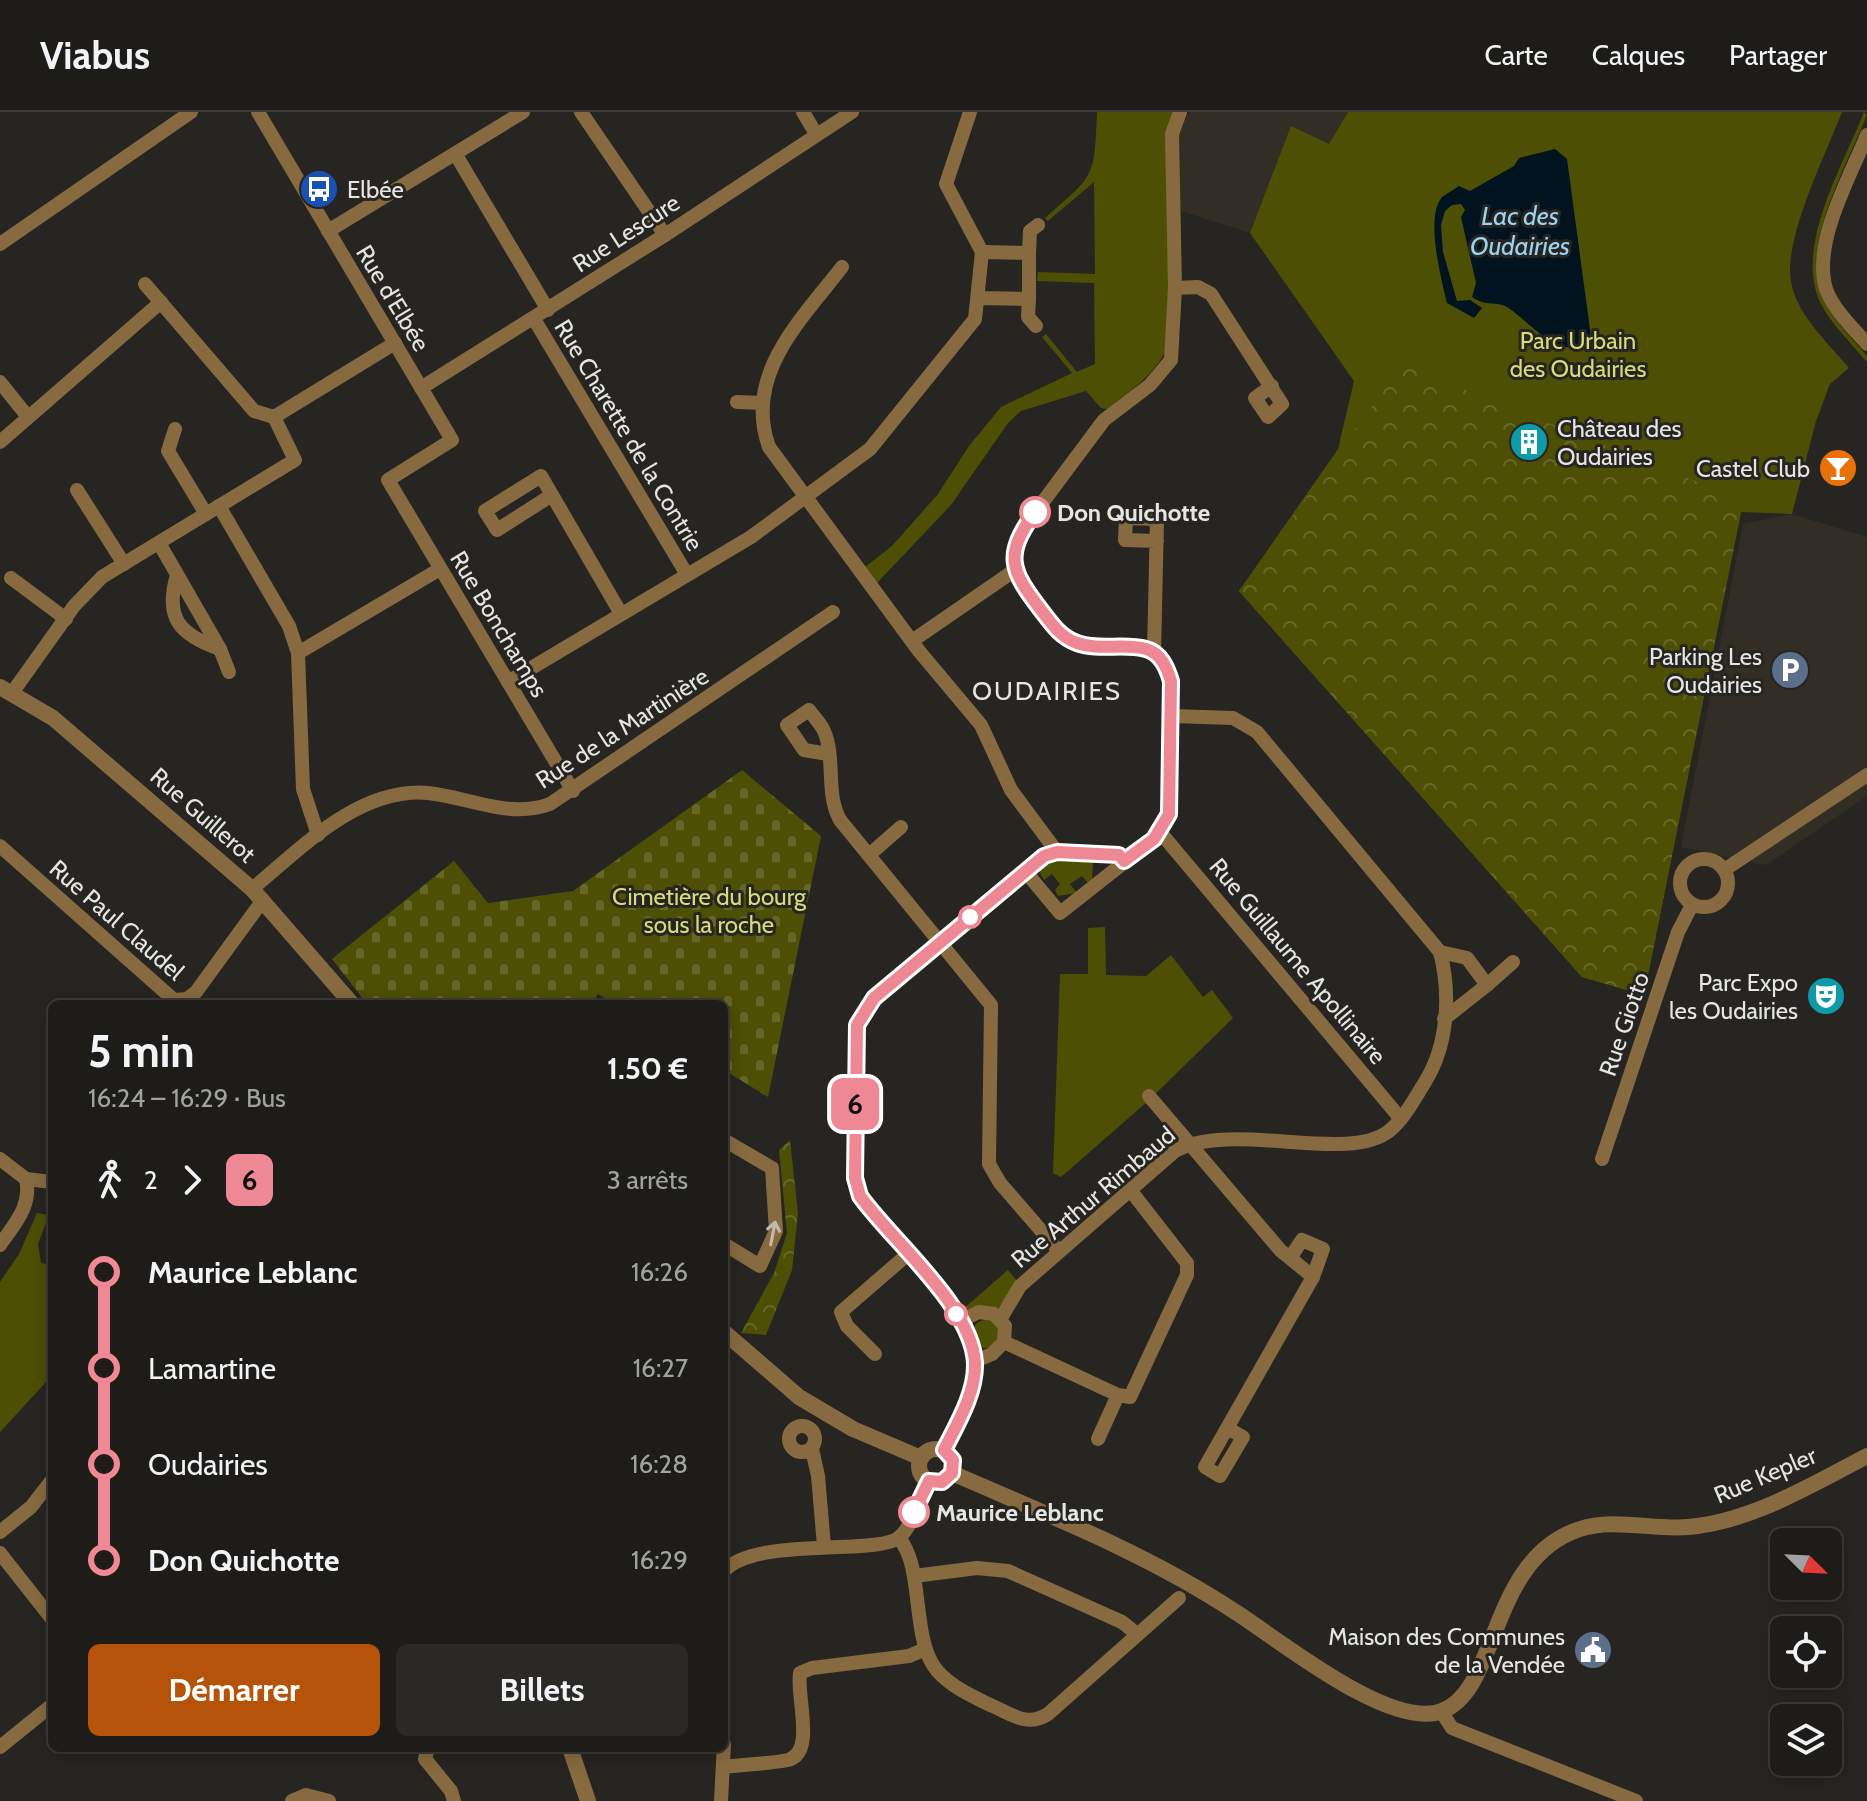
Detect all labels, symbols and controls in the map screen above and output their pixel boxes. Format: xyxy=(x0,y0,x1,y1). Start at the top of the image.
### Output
text: Viabus xyxy=(40,32,150,79)
text: Carte xyxy=(1485,38,1548,72)
text: Calques xyxy=(1592,38,1685,72)
text: Partager xyxy=(1729,38,1827,72)
bus stop icon: Elbée xyxy=(298,168,340,210)
place label: Elbée xyxy=(347,175,404,204)
street label: Rue Lescure xyxy=(567,188,685,278)
water label: Lac des Oudairies xyxy=(1470,200,1570,262)
street label: Rue d'Elbée xyxy=(350,240,436,356)
street label: Rue Charette de la Contrie xyxy=(548,314,710,556)
park label: Parc Urbain des Oudairies xyxy=(1510,326,1646,383)
place label: Château des Oudairies xyxy=(1557,414,1681,471)
building icon: Château des Oudairies xyxy=(1508,421,1550,463)
bar icon: Castel Club xyxy=(1817,447,1859,489)
place label: Castel Club xyxy=(1696,454,1810,483)
marker: Don Quichotte xyxy=(1020,497,1050,527)
place label: Don Quichotte xyxy=(1057,498,1210,527)
street label: Rue Bonchamps xyxy=(444,546,554,702)
place label: Parking Les Oudairies xyxy=(1649,642,1762,699)
parking icon: Parking Les Oudairies xyxy=(1769,649,1811,691)
street label: Rue de la Martinière xyxy=(530,661,714,795)
district label: OUDAIRIES xyxy=(972,675,1122,707)
street label: Rue Guillerot xyxy=(144,761,262,869)
street label: Rue Guillaume Apollinaire xyxy=(1203,852,1393,1070)
street label: Rue Paul Claudel xyxy=(44,854,190,987)
park label: Cimetière du bourg sous la roche xyxy=(612,882,807,939)
unlabelled marker xyxy=(959,906,981,928)
street label: Rue Giotto xyxy=(1593,968,1655,1080)
place label: Parc Expo les Oudairies xyxy=(1669,968,1798,1025)
theatre icon: Parc Expo les Oudairies xyxy=(1805,975,1847,1017)
text: 5 min xyxy=(88,1025,195,1078)
text: 1.50 € xyxy=(607,1050,688,1087)
line badge: 6 xyxy=(829,1078,881,1130)
text: 16:24 – 16:29 · Bus xyxy=(88,1082,286,1114)
text: 6 xyxy=(847,1087,863,1121)
street label: Rue Arthur Rimbaud xyxy=(1005,1120,1181,1274)
icon: walk xyxy=(88,1158,132,1202)
icon: forward xyxy=(170,1158,214,1202)
text: 6 xyxy=(242,1163,257,1197)
text: 2 xyxy=(144,1164,158,1196)
text: 3 arrêts xyxy=(607,1164,688,1196)
one-way arrow xyxy=(766,1221,781,1247)
text: Maurice Leblanc xyxy=(148,1254,357,1291)
text: 16:26 xyxy=(631,1256,688,1288)
unlabelled marker xyxy=(945,1303,967,1325)
text: Lamartine xyxy=(148,1350,276,1387)
text: 16:27 xyxy=(633,1352,688,1384)
street label: Rue Kepler xyxy=(1709,1440,1821,1510)
text: Oudairies xyxy=(148,1446,268,1483)
text: 16:28 xyxy=(630,1448,688,1480)
marker: Maurice Leblanc xyxy=(899,1497,929,1527)
place label: Maurice Leblanc xyxy=(936,1498,1104,1527)
north arrow xyxy=(1770,1528,1842,1600)
map controls xyxy=(1770,1528,1842,1776)
text: Don Quichotte xyxy=(148,1542,339,1579)
text: 16:29 xyxy=(631,1544,688,1576)
button: locate xyxy=(1770,1616,1842,1688)
place label: Maison des Communes de la Vendée xyxy=(1328,1622,1565,1679)
public building icon: Maison des Communes de la Vendée xyxy=(1572,1629,1614,1671)
button: Démarrer xyxy=(88,1644,380,1736)
button: Billets xyxy=(396,1644,688,1736)
button: layers xyxy=(1770,1704,1842,1776)

